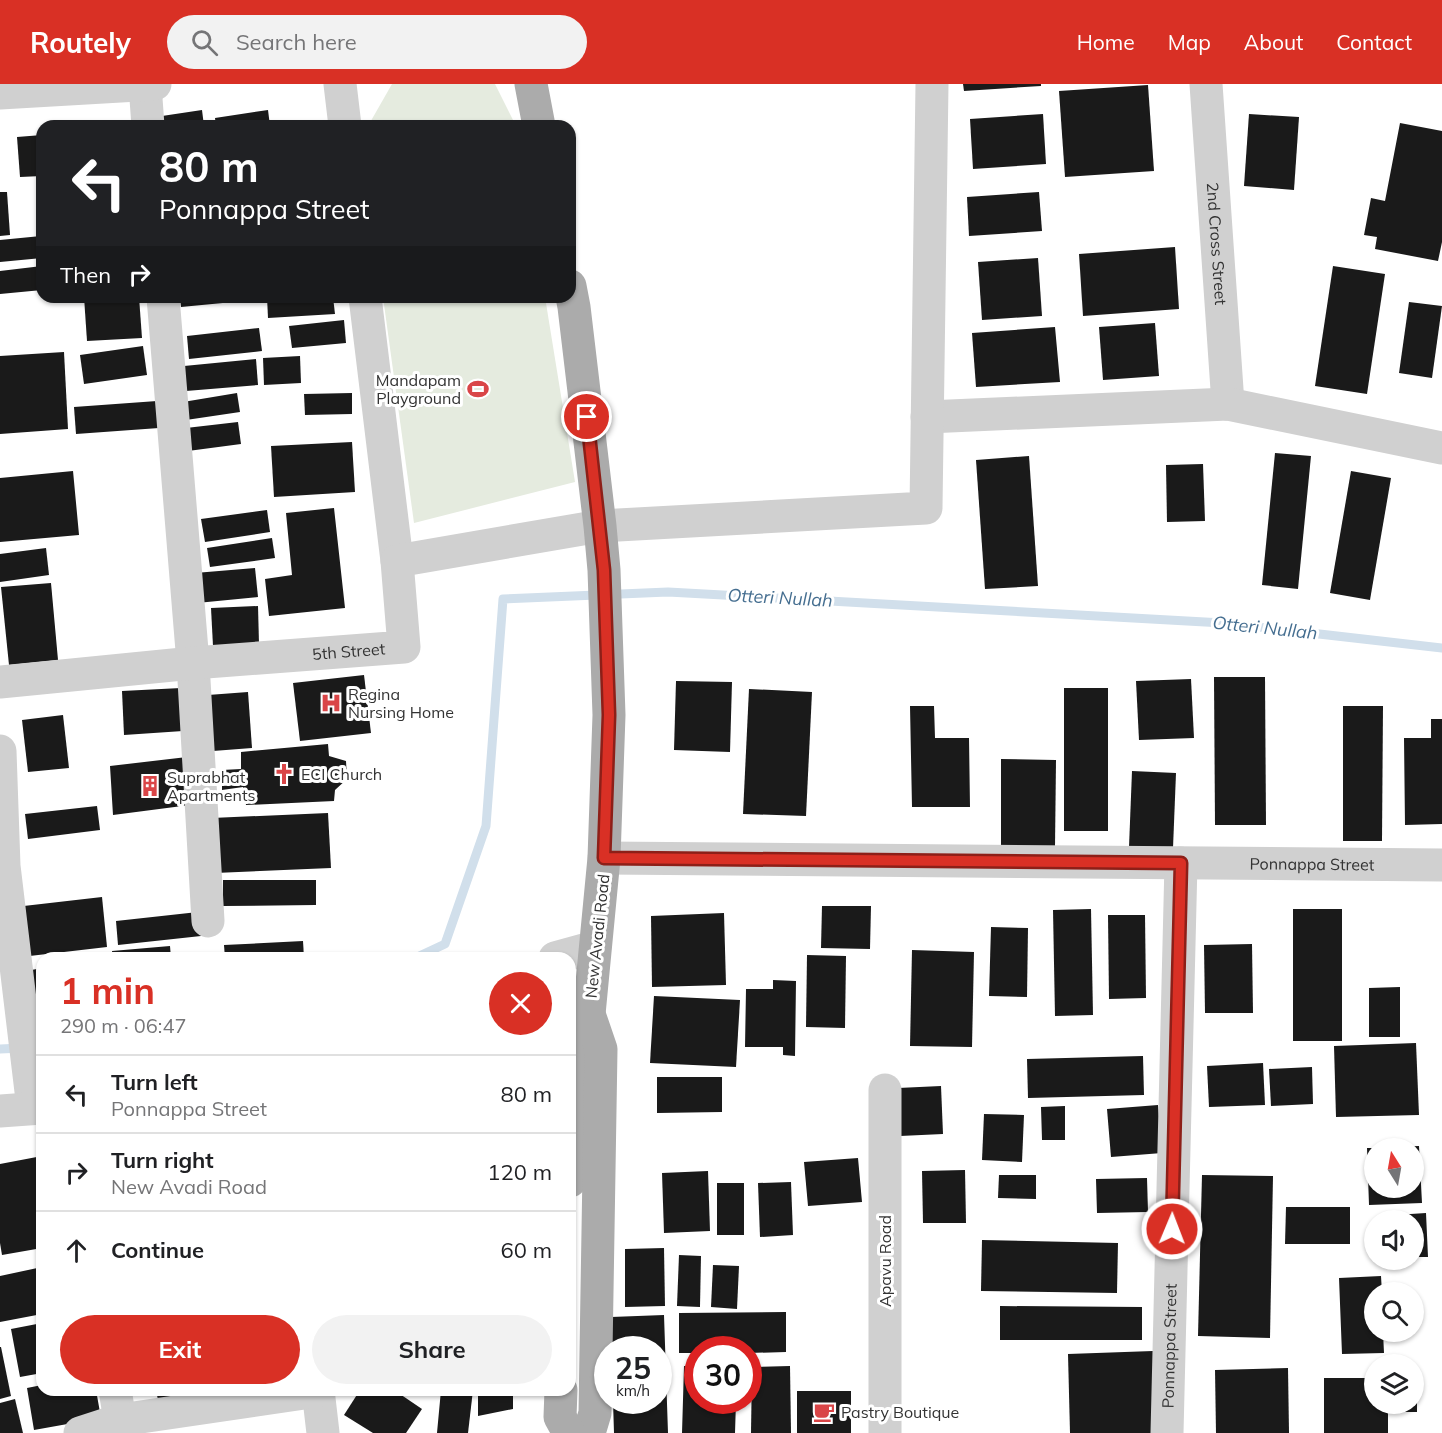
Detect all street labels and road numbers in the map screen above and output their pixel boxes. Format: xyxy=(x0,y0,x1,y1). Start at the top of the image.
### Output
street label: 2nd Cross Street xyxy=(1203,182,1231,306)
street label: 5th Street xyxy=(311,638,386,664)
street label: Ponnappa Street xyxy=(1249,853,1375,874)
street label: New Avadi Road xyxy=(581,873,613,999)
street label: Apavu Road xyxy=(875,1215,895,1307)
street label: Ponnappa Street xyxy=(1158,1283,1181,1409)

